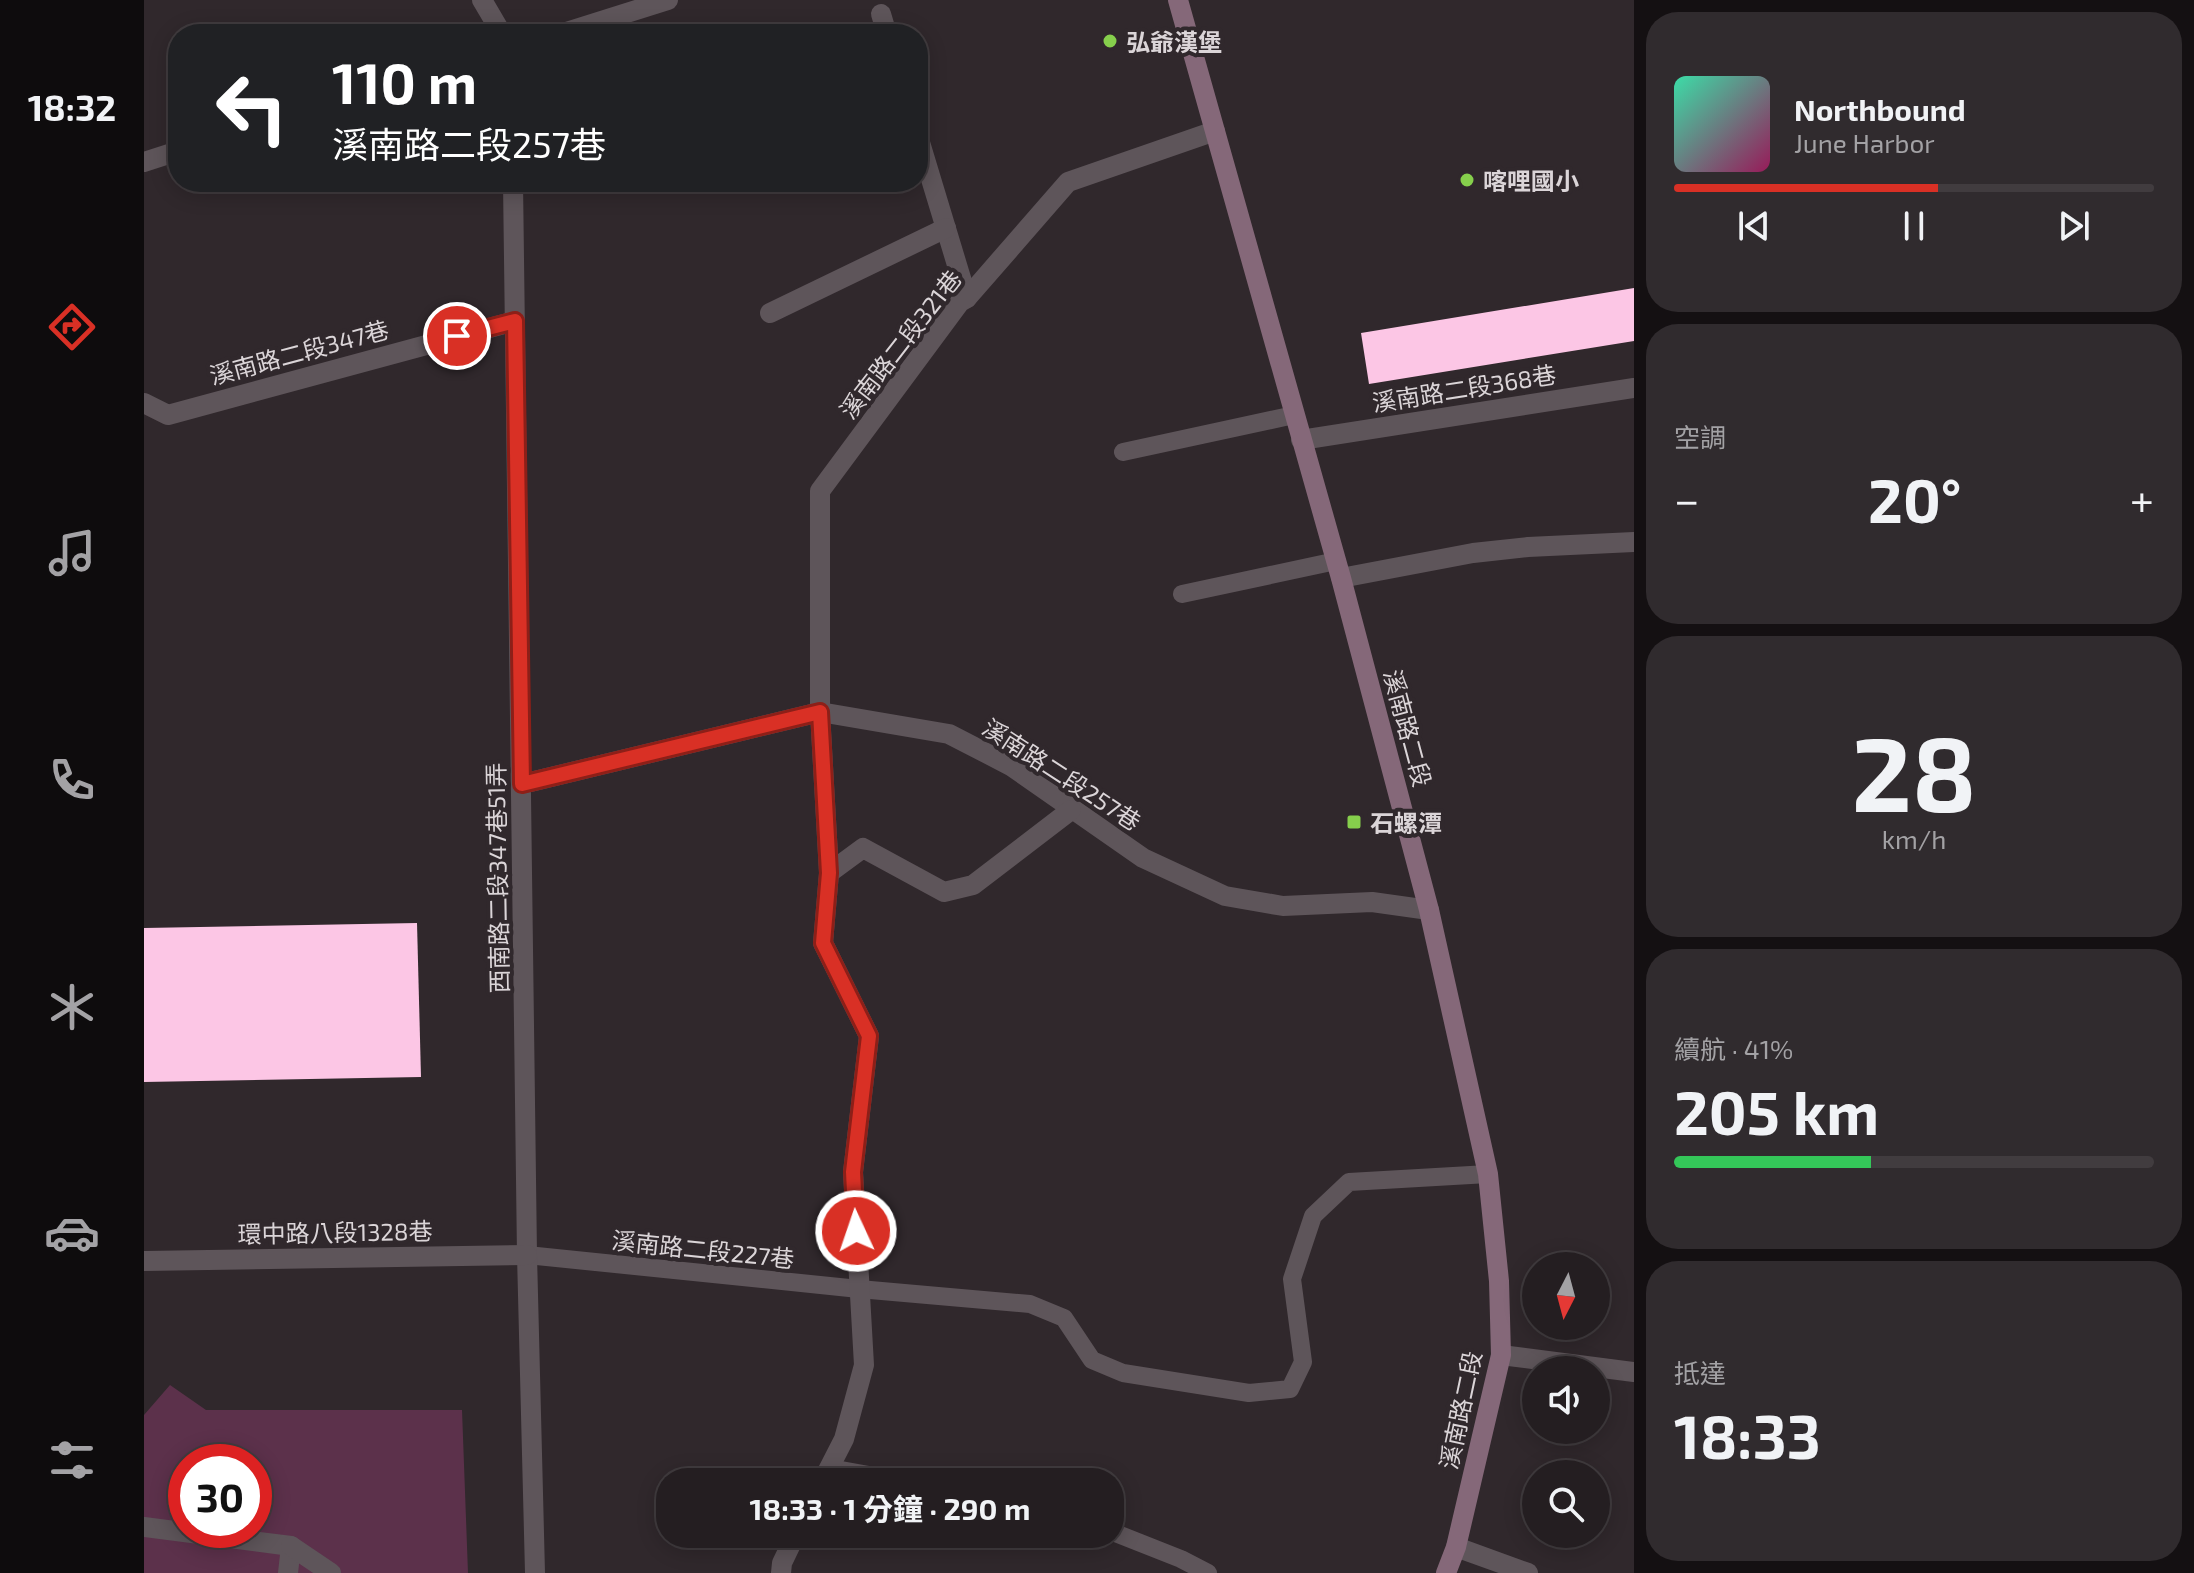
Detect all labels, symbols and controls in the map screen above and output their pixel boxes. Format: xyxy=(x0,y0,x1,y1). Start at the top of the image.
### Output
place label: 弘爺漢堡 xyxy=(1126,27,1222,56)
marker: 弘爺漢堡 xyxy=(1101,32,1119,50)
text: 110 m xyxy=(332,48,477,115)
icon: left xyxy=(200,56,304,160)
text: 18:32 xyxy=(28,85,116,128)
text: Northbound xyxy=(1794,91,1966,127)
text: 溪南路二段257巷 xyxy=(332,122,606,165)
text: June Harbor xyxy=(1794,127,1935,158)
place label: 喀哩國小 xyxy=(1483,166,1579,195)
marker: 喀哩國小 xyxy=(1458,171,1476,189)
icon: previous xyxy=(1732,204,1776,248)
icon: pause xyxy=(1892,204,1936,248)
icon: next xyxy=(2052,204,2096,248)
street label: 溪南路二段321巷 xyxy=(833,264,967,424)
icon: directions xyxy=(44,299,100,355)
pin xyxy=(423,302,491,370)
street label: 溪南路二段347巷 xyxy=(206,314,392,390)
icon: arrive xyxy=(435,314,479,358)
street label: 溪南路二段368巷 xyxy=(1370,359,1558,417)
text: 空調 xyxy=(1674,421,1726,452)
text: 20° xyxy=(1868,463,1961,535)
text: − xyxy=(1674,472,1700,525)
text: + xyxy=(2130,472,2154,525)
icon: music xyxy=(44,525,100,581)
street label: 溪南路二段 xyxy=(1378,666,1438,790)
text: 28 xyxy=(1851,708,1977,833)
street label: 溪南路二段257巷 xyxy=(978,712,1146,836)
icon: phone xyxy=(44,752,100,808)
street label: 西南路二段347巷51弄 xyxy=(480,762,514,994)
place label: 石螺潭 xyxy=(1370,808,1442,837)
marker: 石螺潭 xyxy=(1345,813,1363,831)
text: km/h xyxy=(1882,823,1946,854)
icon: climate xyxy=(44,979,100,1035)
text: 續航 · 41% xyxy=(1674,1033,1793,1064)
text: 205 km xyxy=(1674,1075,1879,1147)
position arrow xyxy=(814,1189,898,1273)
icon: car xyxy=(44,1205,100,1261)
street label: 環中路八段1328巷 xyxy=(237,1216,433,1248)
street label: 溪南路二段227巷 xyxy=(610,1225,796,1273)
north arrow xyxy=(1522,1252,1610,1340)
map controls xyxy=(1522,1252,1610,1548)
street label: 溪南路二段 xyxy=(1433,1348,1487,1472)
button: sound xyxy=(1522,1356,1610,1444)
text: 抵達 xyxy=(1674,1357,1726,1388)
text: 18:33 xyxy=(1674,1399,1821,1471)
icon: filters xyxy=(44,1432,100,1488)
speed limit sign: 30 xyxy=(168,1444,272,1548)
button: search xyxy=(1522,1460,1610,1548)
text: 18:33 · 1 分鐘 · 290 m xyxy=(750,1490,1030,1526)

